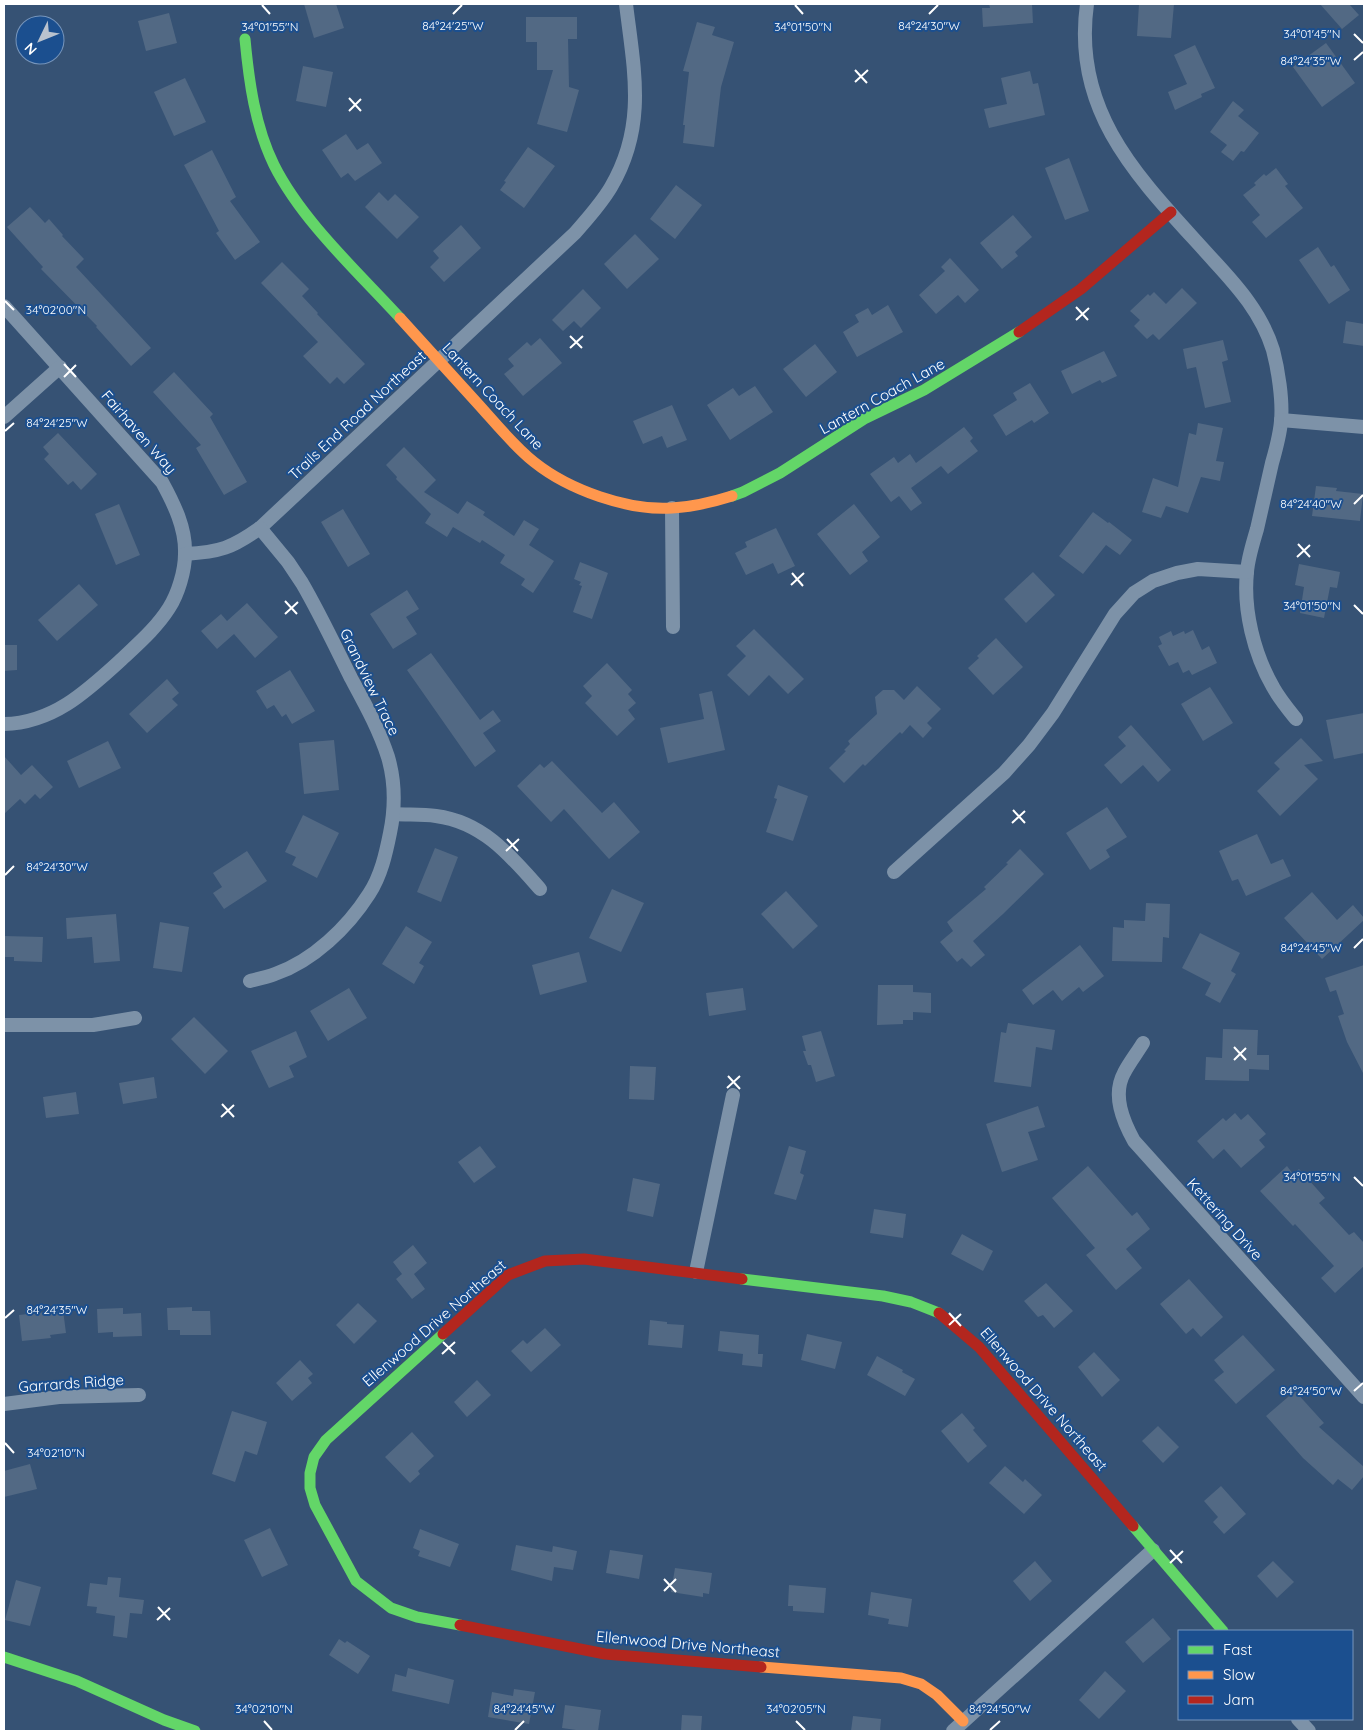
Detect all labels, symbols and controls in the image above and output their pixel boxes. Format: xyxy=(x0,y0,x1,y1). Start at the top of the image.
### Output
north arrow xyxy=(15,15,65,65)
text: 84°24'25"W xyxy=(422,18,484,33)
text: 84°24'30"W xyxy=(898,18,960,33)
text: 34°01'55"N xyxy=(242,19,298,34)
text: 34°01'50"N xyxy=(774,19,832,34)
text: 34°01'45"N xyxy=(1284,26,1340,41)
text: N xyxy=(20,39,41,59)
text: 84°24'35"W xyxy=(1281,53,1342,68)
text: 34°02'00"N xyxy=(26,302,86,317)
street label: Lantern Coach Lane xyxy=(438,338,548,454)
street label: Trails End Road Northeast xyxy=(284,346,430,484)
street label: Lantern Coach Lane xyxy=(816,354,948,438)
street label: Fairhaven Way xyxy=(97,386,181,478)
text: 84°24'25"W xyxy=(26,415,88,430)
text: 84°24'40"W xyxy=(1280,496,1342,511)
text: 34°01'50"N xyxy=(1283,598,1341,613)
street label: Grandview Trace xyxy=(336,625,404,739)
text: 84°24'30"W xyxy=(26,859,88,874)
text: 84°24'45"W xyxy=(1280,940,1342,955)
text: 34°01'55"N xyxy=(1284,1169,1340,1184)
street label: Kettering Drive xyxy=(1183,1174,1267,1264)
street label: Ellenwood Drive Northeast xyxy=(358,1255,510,1391)
text: 84°24'35"W xyxy=(27,1302,88,1317)
street label: Ellenwood Drive Northeast xyxy=(976,1323,1112,1475)
street label: Garrards Ridge xyxy=(18,1370,124,1396)
text: 84°24'50"W xyxy=(1280,1383,1342,1398)
text: 34°02'10"N xyxy=(27,1445,85,1460)
street label: Ellenwood Drive Northeast xyxy=(595,1627,781,1661)
legend xyxy=(1178,1630,1353,1720)
text: Fast xyxy=(1223,1640,1252,1659)
text: Slow xyxy=(1223,1665,1255,1684)
text: Jam xyxy=(1223,1690,1254,1709)
text: 34°02'10"N xyxy=(235,1701,293,1716)
text: 84°24'45"W xyxy=(493,1701,555,1716)
text: 34°02'05"N xyxy=(766,1701,826,1716)
text: 84°24'50"W xyxy=(969,1701,1031,1716)

